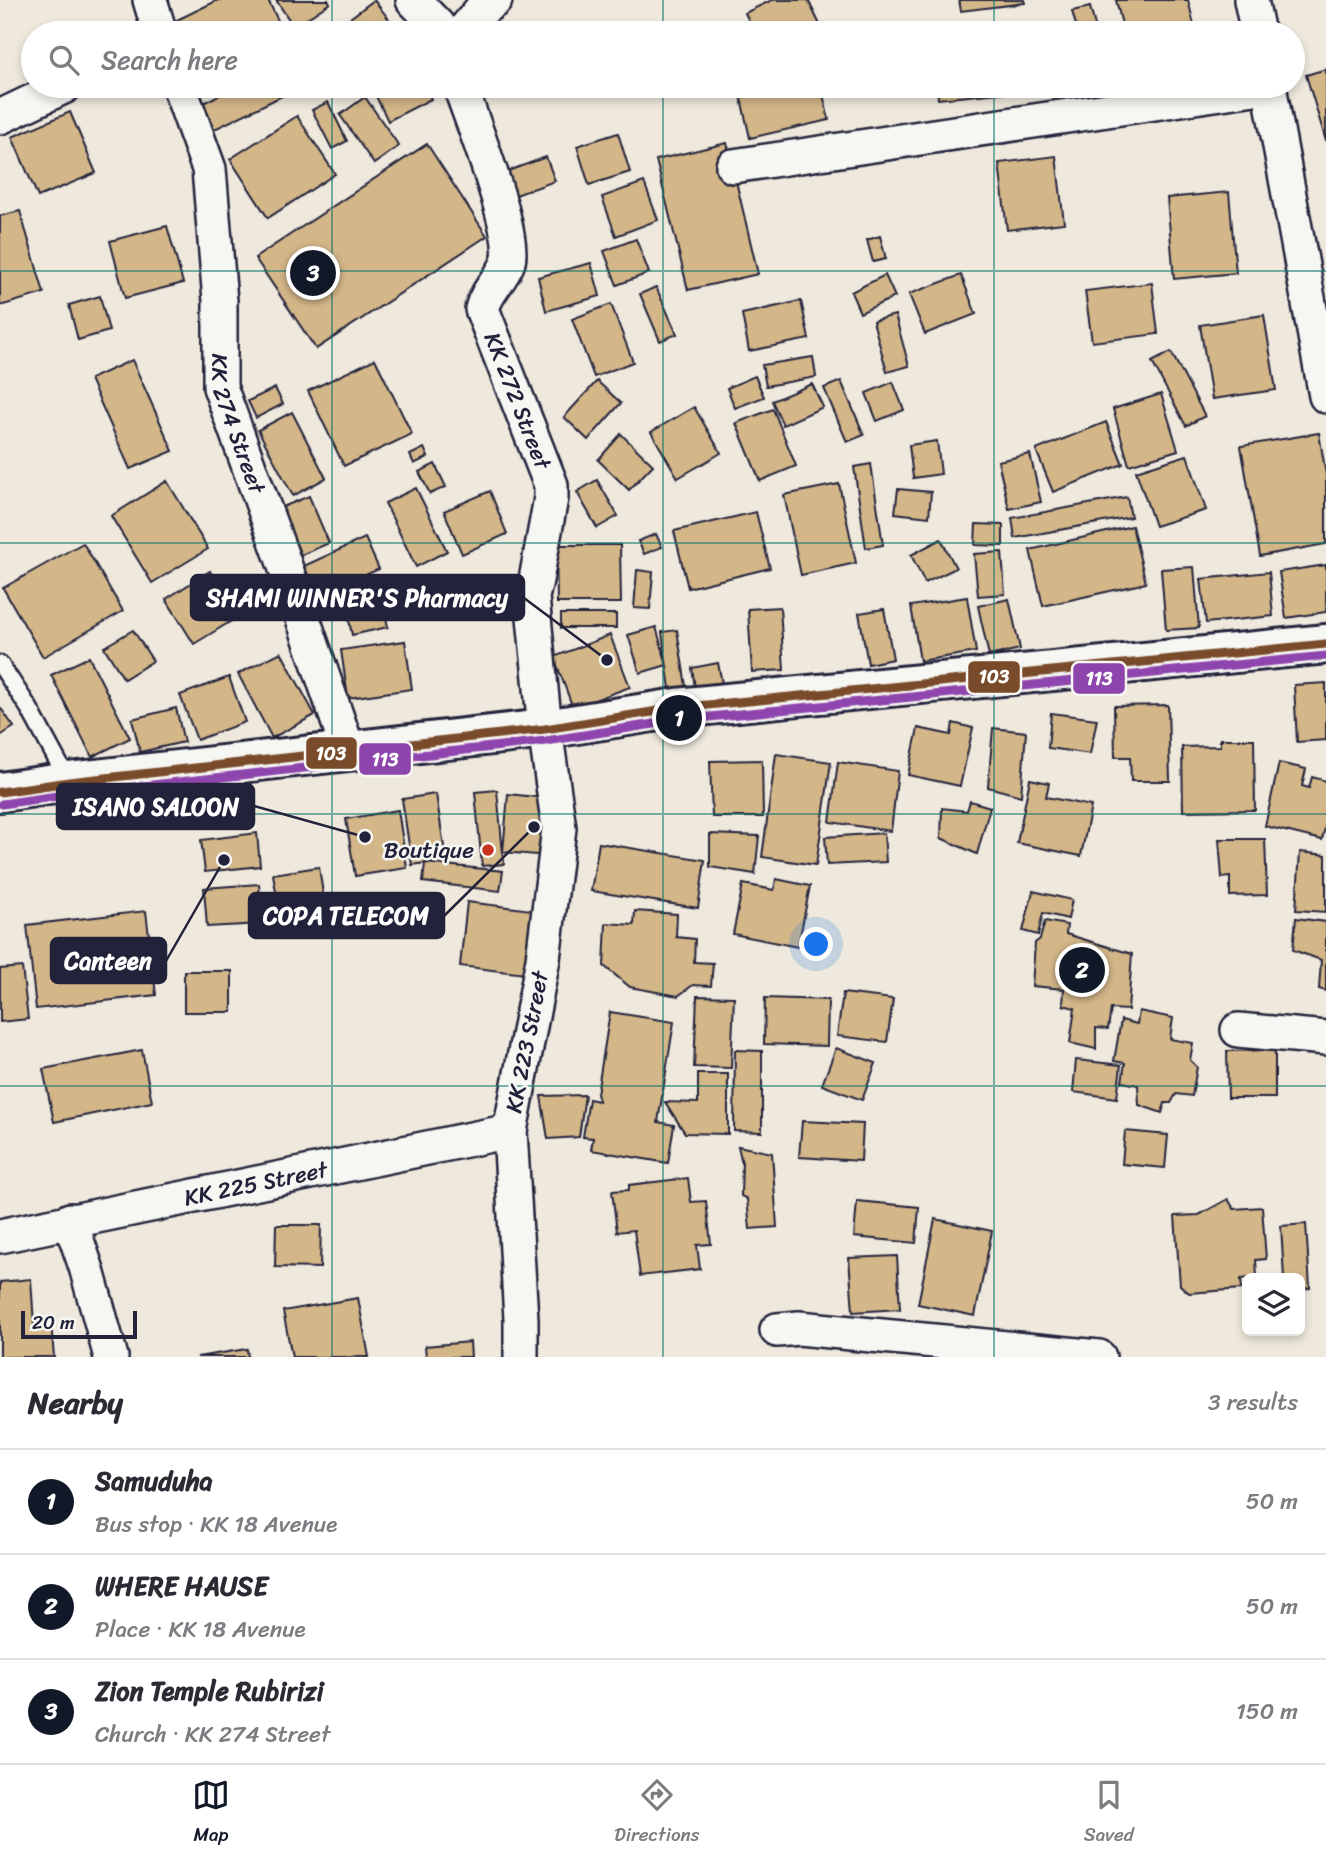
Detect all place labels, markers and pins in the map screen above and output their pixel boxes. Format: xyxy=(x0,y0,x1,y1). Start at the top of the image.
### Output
pin: 3 xyxy=(290,247,336,299)
callout: SHAMI WINNER'S Pharmacy xyxy=(191,575,524,620)
pin: 1 xyxy=(656,692,702,744)
callout: ISANO SALOON xyxy=(57,784,254,829)
place label: Boutique xyxy=(384,830,474,871)
marker: Boutique xyxy=(480,842,496,858)
callout: COPA TELECOM xyxy=(249,893,444,938)
callout: Canteen xyxy=(51,938,166,983)
pin: 2 xyxy=(1059,944,1105,996)

